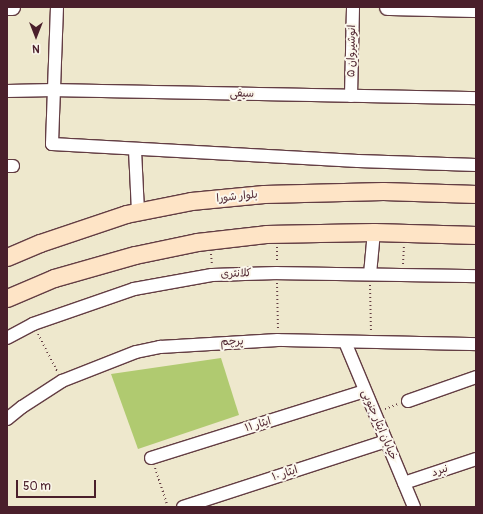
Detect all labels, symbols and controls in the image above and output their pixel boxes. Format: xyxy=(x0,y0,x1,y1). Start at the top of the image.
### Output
north arrow xyxy=(16,16,56,56)
street label: انوشیروان ۵ xyxy=(345,25,359,77)
text: N xyxy=(32,42,40,55)
street label: سیفی xyxy=(230,87,254,101)
street label: بلوار شورا xyxy=(216,188,258,206)
street label: کلانتری xyxy=(220,267,252,281)
street label: پرچم xyxy=(220,335,244,349)
street label: خیابان ایثار جنوبی xyxy=(358,388,400,462)
street label: ایثار ۱۱ xyxy=(243,415,273,435)
street label: نبرد xyxy=(430,462,450,480)
street label: ایثار ۱۰ xyxy=(270,464,300,484)
scale bar xyxy=(18,472,98,498)
text: 50 m xyxy=(23,479,51,494)

